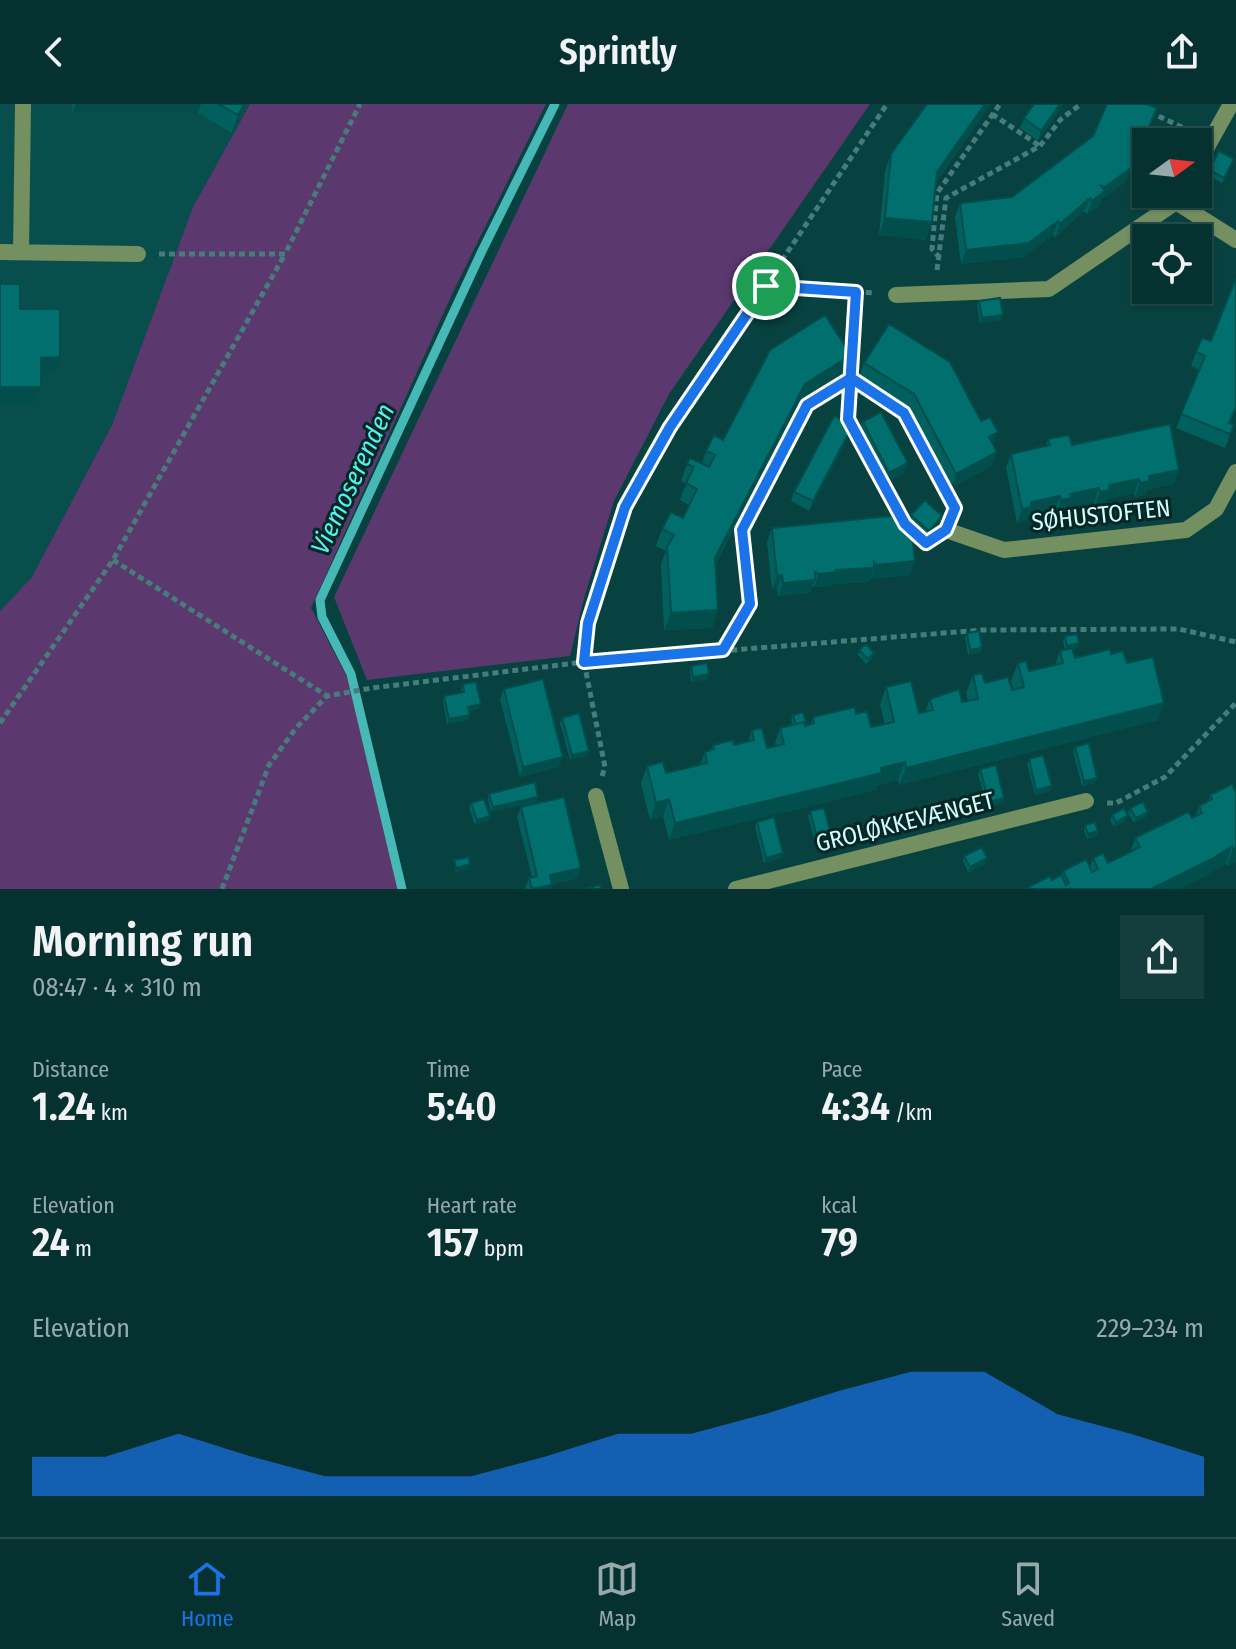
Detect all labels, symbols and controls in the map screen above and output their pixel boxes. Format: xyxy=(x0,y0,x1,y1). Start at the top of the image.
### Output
icon: back xyxy=(32,30,76,74)
text: Sprintly xyxy=(559,30,677,74)
icon: share xyxy=(1160,30,1204,74)
north arrow xyxy=(1132,128,1212,208)
map controls xyxy=(1132,128,1212,304)
button: locate xyxy=(1132,224,1212,304)
pin xyxy=(732,252,800,320)
icon: arrive xyxy=(744,264,788,308)
water label: Viemoserenden xyxy=(305,399,401,559)
street label: SØHUSTOFTEN xyxy=(1030,494,1172,536)
street label: GROLØKKEVÆNGET xyxy=(813,786,997,858)
text: Morning run xyxy=(32,915,253,968)
button: share xyxy=(1120,915,1204,999)
text: 08:47 · 4 × 310 m xyxy=(32,972,202,1003)
text: Distance xyxy=(32,1056,109,1083)
text: Time xyxy=(427,1056,470,1083)
text: Pace xyxy=(821,1056,862,1083)
text: 1.24 xyxy=(32,1083,96,1131)
text: 5:40 xyxy=(427,1083,497,1131)
text: 4:34 xyxy=(821,1083,890,1131)
text: km xyxy=(96,1099,128,1126)
text: /km xyxy=(890,1099,933,1126)
text: Elevation xyxy=(32,1192,115,1219)
text: Heart rate xyxy=(427,1192,517,1219)
text: kcal xyxy=(821,1192,857,1219)
text: 24 xyxy=(32,1219,70,1267)
text: 157 xyxy=(427,1219,479,1267)
text: 79 xyxy=(821,1219,858,1267)
text: m xyxy=(70,1235,92,1262)
text: bpm xyxy=(479,1235,524,1262)
text: Elevation xyxy=(32,1313,130,1344)
text: 229–234 m xyxy=(1096,1313,1204,1344)
tab: Home xyxy=(181,1557,234,1632)
tab: Map xyxy=(595,1557,639,1632)
tab: Saved xyxy=(1001,1557,1055,1632)

